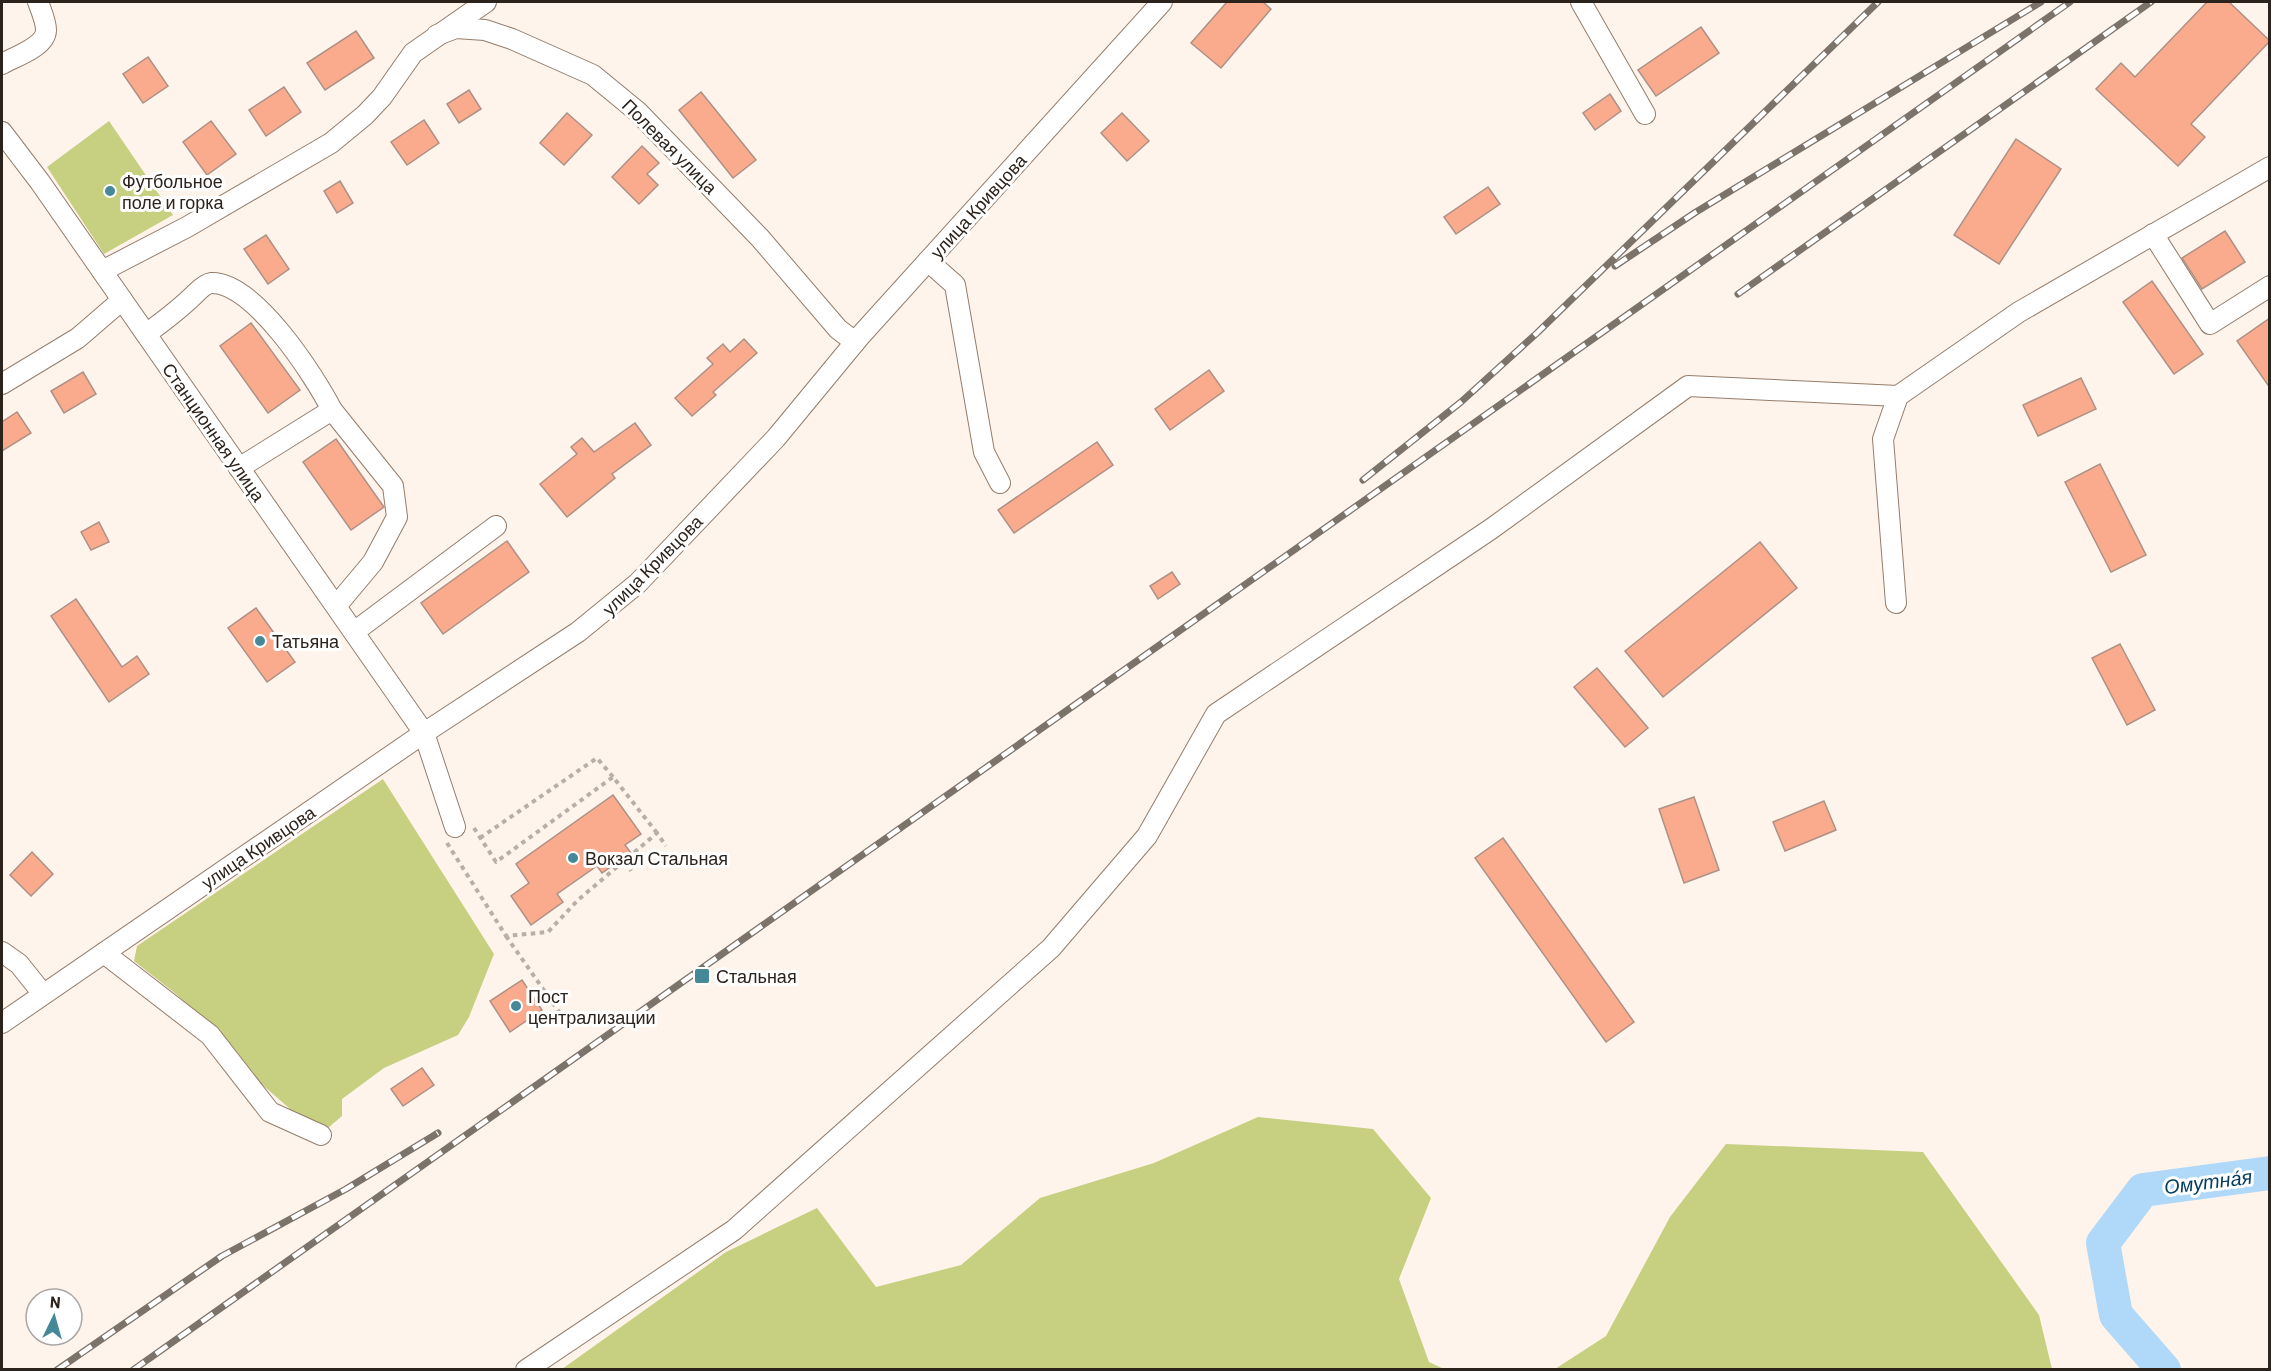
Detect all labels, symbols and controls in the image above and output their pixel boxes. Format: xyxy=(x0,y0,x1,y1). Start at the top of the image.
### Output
street label: Полевая улица xyxy=(618,94,723,199)
street label: улица Кривцова xyxy=(925,149,1031,263)
place label: Футбольное поле и горка xyxy=(122,170,225,213)
marker: Футбольное поле и горка xyxy=(103,184,117,198)
street label: Станционная улица xyxy=(158,358,271,506)
street label: улица Кривцова xyxy=(597,510,707,620)
place label: Татьяна xyxy=(272,630,340,652)
marker: Татьяна xyxy=(253,634,267,648)
street label: улица Кривцова xyxy=(197,800,320,893)
place label: Вокзал Стальная xyxy=(585,847,728,869)
marker: Вокзал Стальная xyxy=(566,851,580,865)
place label: Стальная xyxy=(716,965,797,987)
marker: Стальная xyxy=(693,967,711,985)
place label: Пост централизации xyxy=(528,985,656,1028)
marker: Пост централизации xyxy=(509,999,523,1013)
water label: Омутна́я xyxy=(2163,1164,2254,1198)
north arrow xyxy=(24,1287,84,1347)
text: N xyxy=(49,1292,61,1311)

